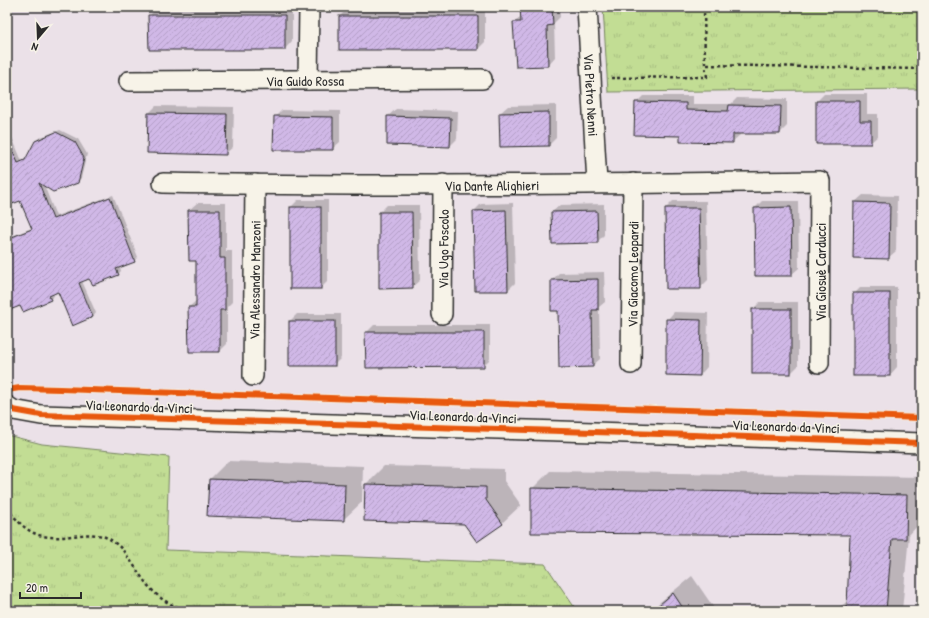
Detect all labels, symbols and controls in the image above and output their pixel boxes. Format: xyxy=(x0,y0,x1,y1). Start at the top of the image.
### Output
north arrow xyxy=(18,18,58,58)
text: N xyxy=(30,40,40,55)
street label: Via Pietro Nenni xyxy=(580,53,604,137)
street label: Via Guido Rossa xyxy=(266,70,344,90)
street label: Via Dante Alighieri xyxy=(444,175,540,195)
street label: Via Ugo Foscolo xyxy=(433,209,453,289)
street label: Via Alessandro Manzoni xyxy=(244,220,264,340)
street label: Via Giacomo Leopardi xyxy=(622,221,643,327)
street label: Via Giosuè Carducci xyxy=(811,223,830,321)
street label: Via Leonardo da Vinci xyxy=(85,395,193,417)
street label: Via Leonardo da Vinci xyxy=(409,405,517,427)
street label: Via Leonardo da Vinci xyxy=(732,415,840,437)
scale bar xyxy=(20,574,81,600)
text: 20 m xyxy=(26,579,48,596)

